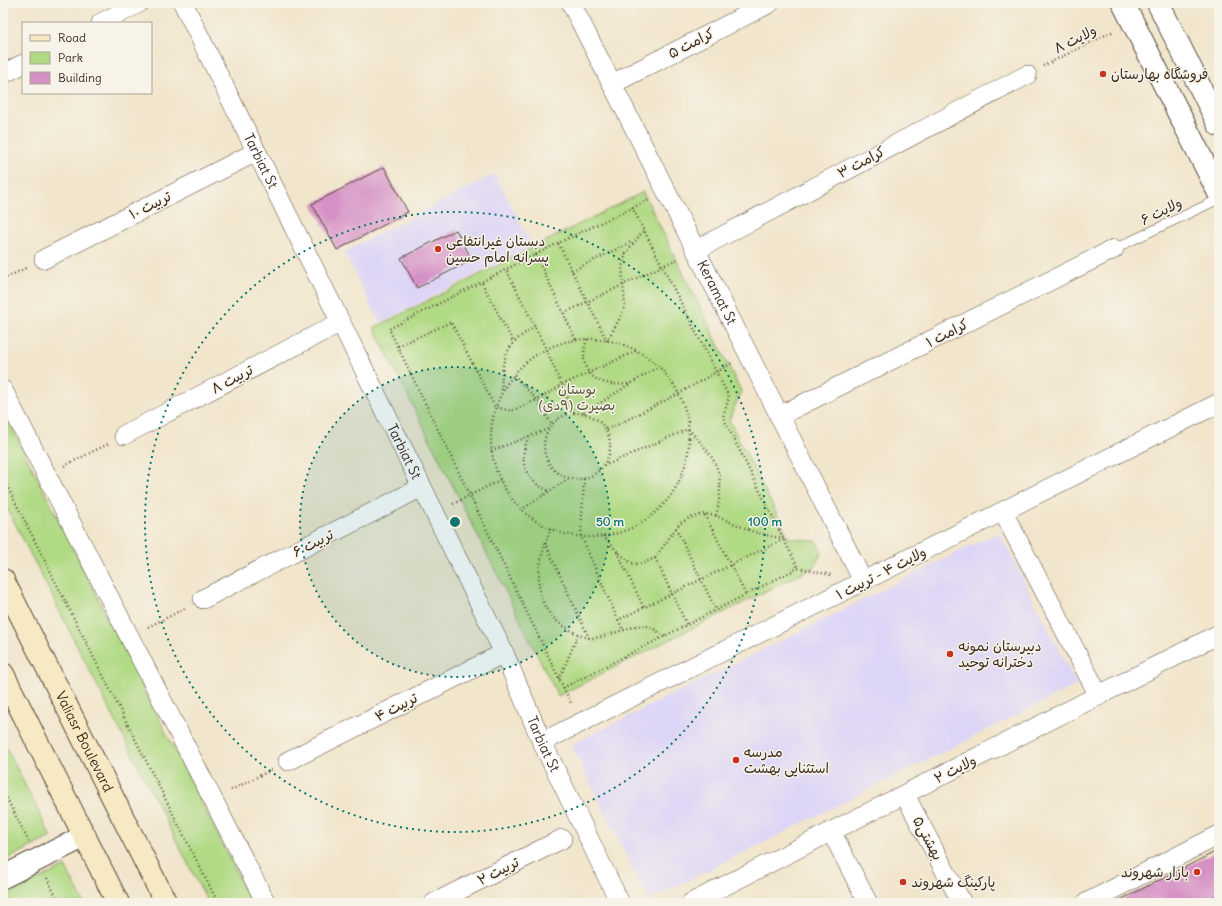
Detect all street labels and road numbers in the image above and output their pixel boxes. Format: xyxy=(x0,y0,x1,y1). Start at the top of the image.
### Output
street label: ولایت ۸ xyxy=(1051,21,1099,57)
street label: کرامت ۵ xyxy=(665,24,717,62)
street label: Tarbiat St xyxy=(240,130,282,192)
street label: کرامت ۳ xyxy=(834,142,888,182)
street label: تربیت ۱۰ xyxy=(126,186,175,223)
street label: ولایت ۶ xyxy=(1137,193,1185,229)
street label: Keramat St xyxy=(693,257,741,328)
street label: کرامت ۱ xyxy=(923,315,971,351)
street label: تربیت ۸ xyxy=(208,360,257,397)
street label: Tarbiat St xyxy=(383,421,426,482)
street label: تربیت ۶ xyxy=(289,525,337,561)
street label: ولایت ۴ - تربیت ۱ xyxy=(833,543,929,603)
street label: Valiasr Boulevard xyxy=(52,688,117,795)
street label: تربیت ۴ xyxy=(372,688,421,725)
street label: Tarbiat St xyxy=(523,713,564,775)
street label: ولایت ۲ xyxy=(931,751,979,787)
street label: بهشتی۵ xyxy=(909,813,947,863)
street label: تربیت ۲ xyxy=(474,852,523,889)

